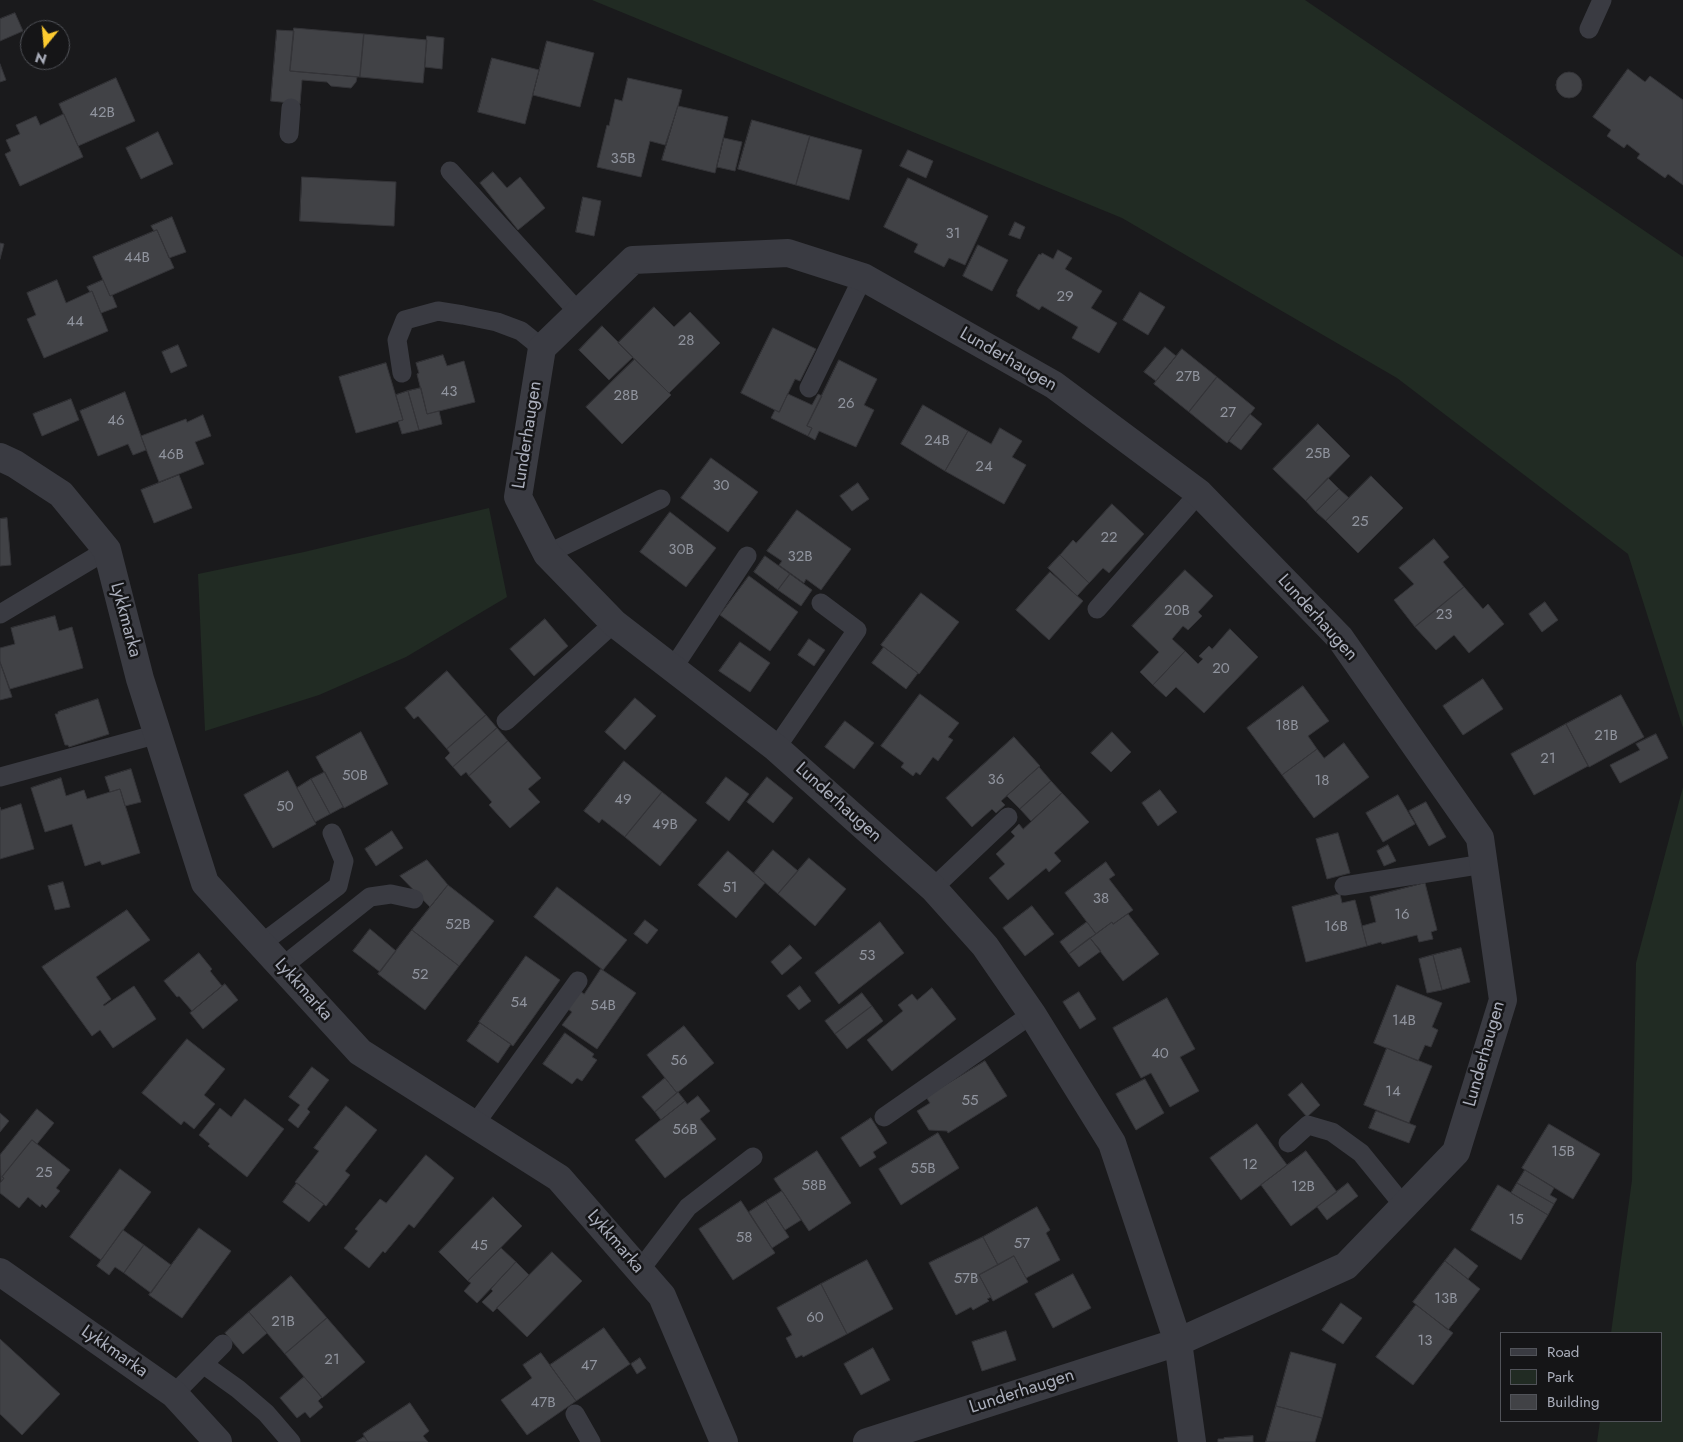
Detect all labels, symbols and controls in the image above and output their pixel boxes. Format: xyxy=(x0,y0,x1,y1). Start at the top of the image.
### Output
north arrow xyxy=(20,20,70,70)
text: N xyxy=(33,47,49,70)
house number: 42B xyxy=(89,104,115,122)
house number: 35B xyxy=(610,150,636,168)
house number: 31 xyxy=(946,225,960,243)
house number: 44B xyxy=(124,249,150,267)
house number: 29 xyxy=(1056,288,1074,306)
house number: 44 xyxy=(66,313,84,331)
street label: Lunderhaugen xyxy=(955,323,1061,397)
house number: 28 xyxy=(678,332,694,350)
house number: 27B xyxy=(1176,368,1200,386)
street label: Lunderhaugen xyxy=(509,380,547,490)
house number: 43 xyxy=(441,383,457,401)
house number: 28B xyxy=(613,387,639,405)
house number: 26 xyxy=(837,395,855,413)
house number: 27 xyxy=(1220,404,1236,422)
house number: 46 xyxy=(107,412,125,430)
house number: 24B xyxy=(924,432,950,450)
house number: 25B xyxy=(1305,445,1331,463)
house number: 46B xyxy=(158,446,184,464)
house number: 24 xyxy=(975,458,993,476)
house number: 30 xyxy=(712,477,730,495)
house number: 25 xyxy=(1352,513,1368,531)
house number: 22 xyxy=(1100,529,1118,547)
house number: 30B xyxy=(668,541,694,559)
house number: 32B xyxy=(787,548,813,566)
street label: Lunderhaugen xyxy=(1273,570,1361,666)
street label: Lykkmarka xyxy=(105,580,145,660)
house number: 20B xyxy=(1164,602,1190,620)
house number: 23 xyxy=(1436,606,1452,624)
house number: 20 xyxy=(1212,660,1230,678)
house number: 18B xyxy=(1275,717,1299,735)
house number: 21B xyxy=(1594,727,1618,745)
house number: 21 xyxy=(1540,750,1556,768)
street label: Lunderhaugen xyxy=(790,759,886,847)
house number: 50B xyxy=(342,767,368,785)
house number: 36 xyxy=(988,771,1004,789)
house number: 18 xyxy=(1315,772,1329,790)
house number: 49 xyxy=(614,791,632,809)
house number: 50 xyxy=(276,798,294,816)
house number: 49B xyxy=(652,816,678,834)
house number: 51 xyxy=(722,879,738,897)
house number: 38 xyxy=(1093,890,1109,908)
house number: 16 xyxy=(1394,906,1410,924)
house number: 52B xyxy=(445,916,471,934)
house number: 16B xyxy=(1324,918,1348,936)
house number: 53 xyxy=(859,947,875,965)
street label: Lykkmarka xyxy=(269,954,337,1026)
house number: 52 xyxy=(412,966,428,984)
house number: 54 xyxy=(510,994,528,1012)
house number: 54B xyxy=(590,997,616,1015)
street label: Lunderhaugen xyxy=(1460,999,1510,1109)
house number: 14B xyxy=(1392,1012,1416,1030)
house number: 40 xyxy=(1151,1045,1169,1063)
house number: 56 xyxy=(670,1052,688,1070)
house number: 14 xyxy=(1385,1083,1401,1101)
house number: 55 xyxy=(962,1092,978,1110)
house number: 56B xyxy=(672,1121,698,1139)
house number: 15B xyxy=(1551,1143,1575,1161)
house number: 12 xyxy=(1242,1156,1258,1174)
house number: 55B xyxy=(910,1160,936,1178)
house number: 25 xyxy=(36,1164,52,1182)
house number: 58B xyxy=(801,1177,827,1195)
house number: 12B xyxy=(1291,1178,1315,1196)
street label: Lykkmarka xyxy=(582,1206,648,1278)
house number: 15 xyxy=(1508,1211,1524,1229)
house number: 58 xyxy=(736,1229,752,1247)
house number: 57 xyxy=(1014,1235,1030,1253)
house number: 45 xyxy=(470,1237,488,1255)
house number: 57B xyxy=(954,1270,978,1288)
house number: 13B xyxy=(1434,1290,1458,1308)
house number: 60 xyxy=(806,1309,824,1327)
house number: 21B xyxy=(271,1313,295,1331)
street label: Lykkmarka xyxy=(77,1321,151,1383)
house number: 13 xyxy=(1418,1332,1432,1350)
legend xyxy=(1500,1332,1663,1422)
text: Road xyxy=(1547,1341,1579,1363)
house number: 21 xyxy=(324,1351,340,1369)
house number: 47 xyxy=(581,1357,597,1375)
street label: Lunderhaugen xyxy=(967,1365,1077,1419)
text: Park xyxy=(1547,1366,1574,1388)
text: Building xyxy=(1547,1391,1599,1413)
house number: 47B xyxy=(531,1394,555,1412)

